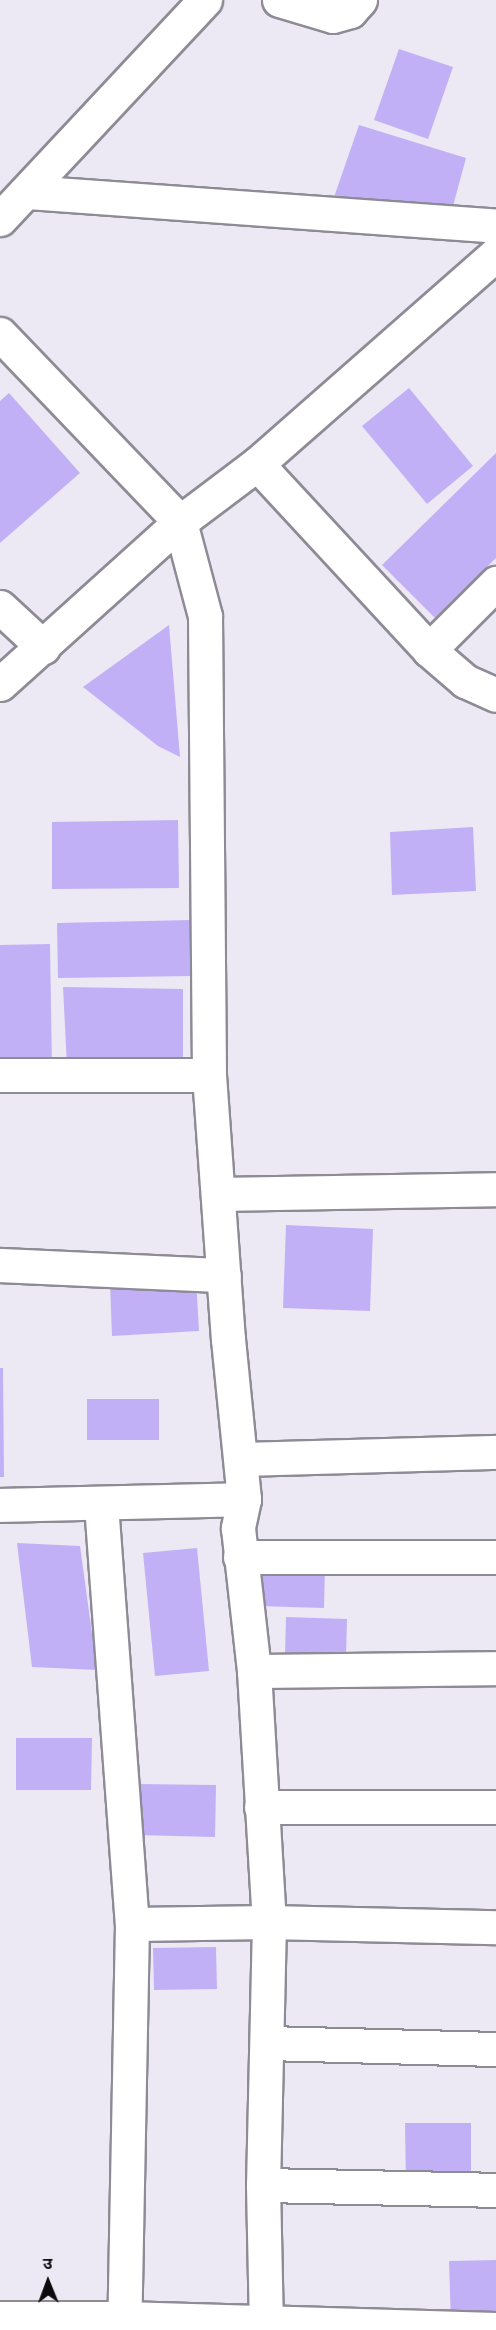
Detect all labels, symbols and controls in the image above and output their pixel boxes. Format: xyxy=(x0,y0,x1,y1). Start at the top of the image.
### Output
north arrow xyxy=(18,2252,78,2312)
text: उ xyxy=(43,2254,53,2273)

